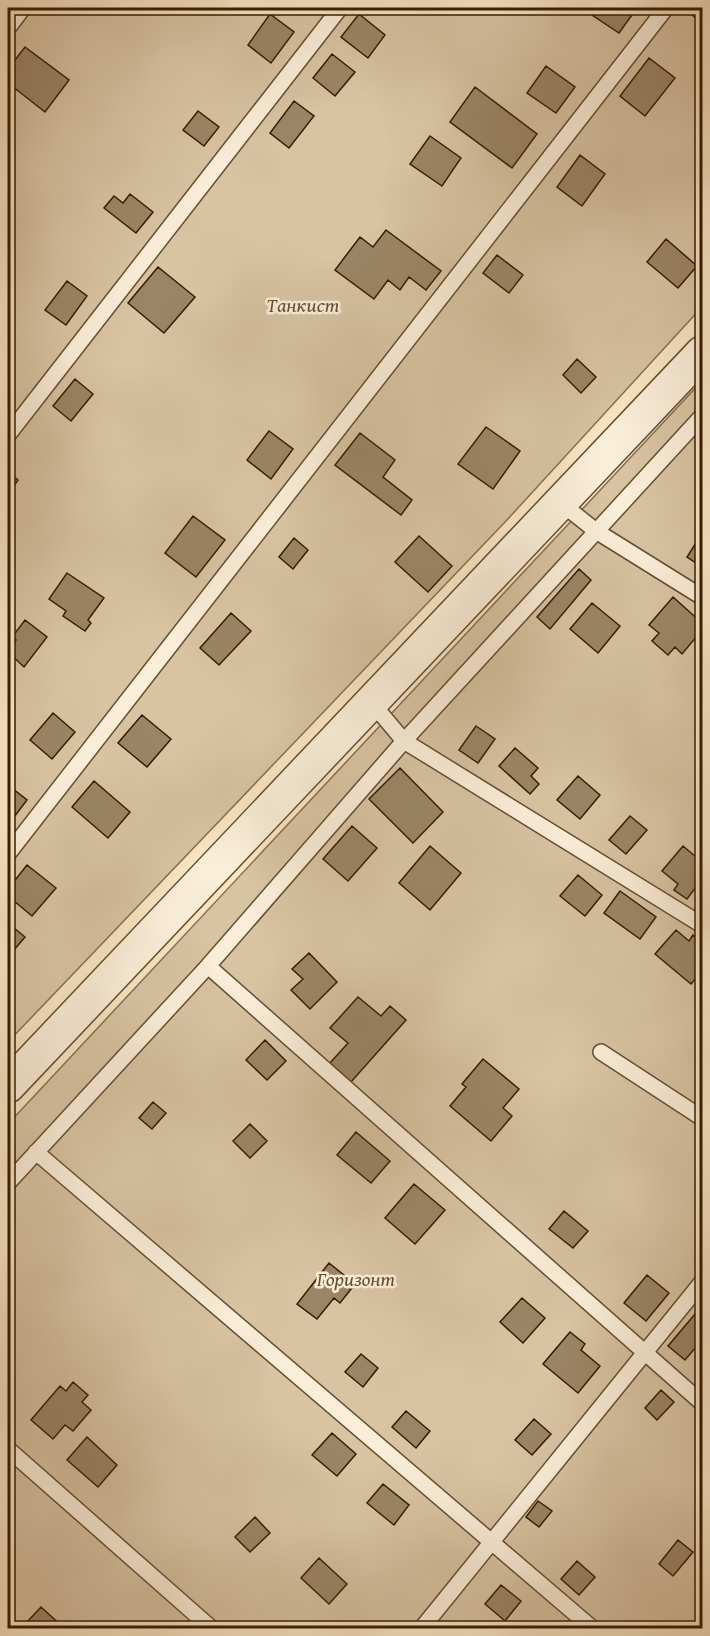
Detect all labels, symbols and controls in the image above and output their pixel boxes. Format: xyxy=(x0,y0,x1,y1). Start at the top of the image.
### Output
park label: Танкист xyxy=(267,290,340,319)
park label: Горизонт xyxy=(316,1264,395,1293)

